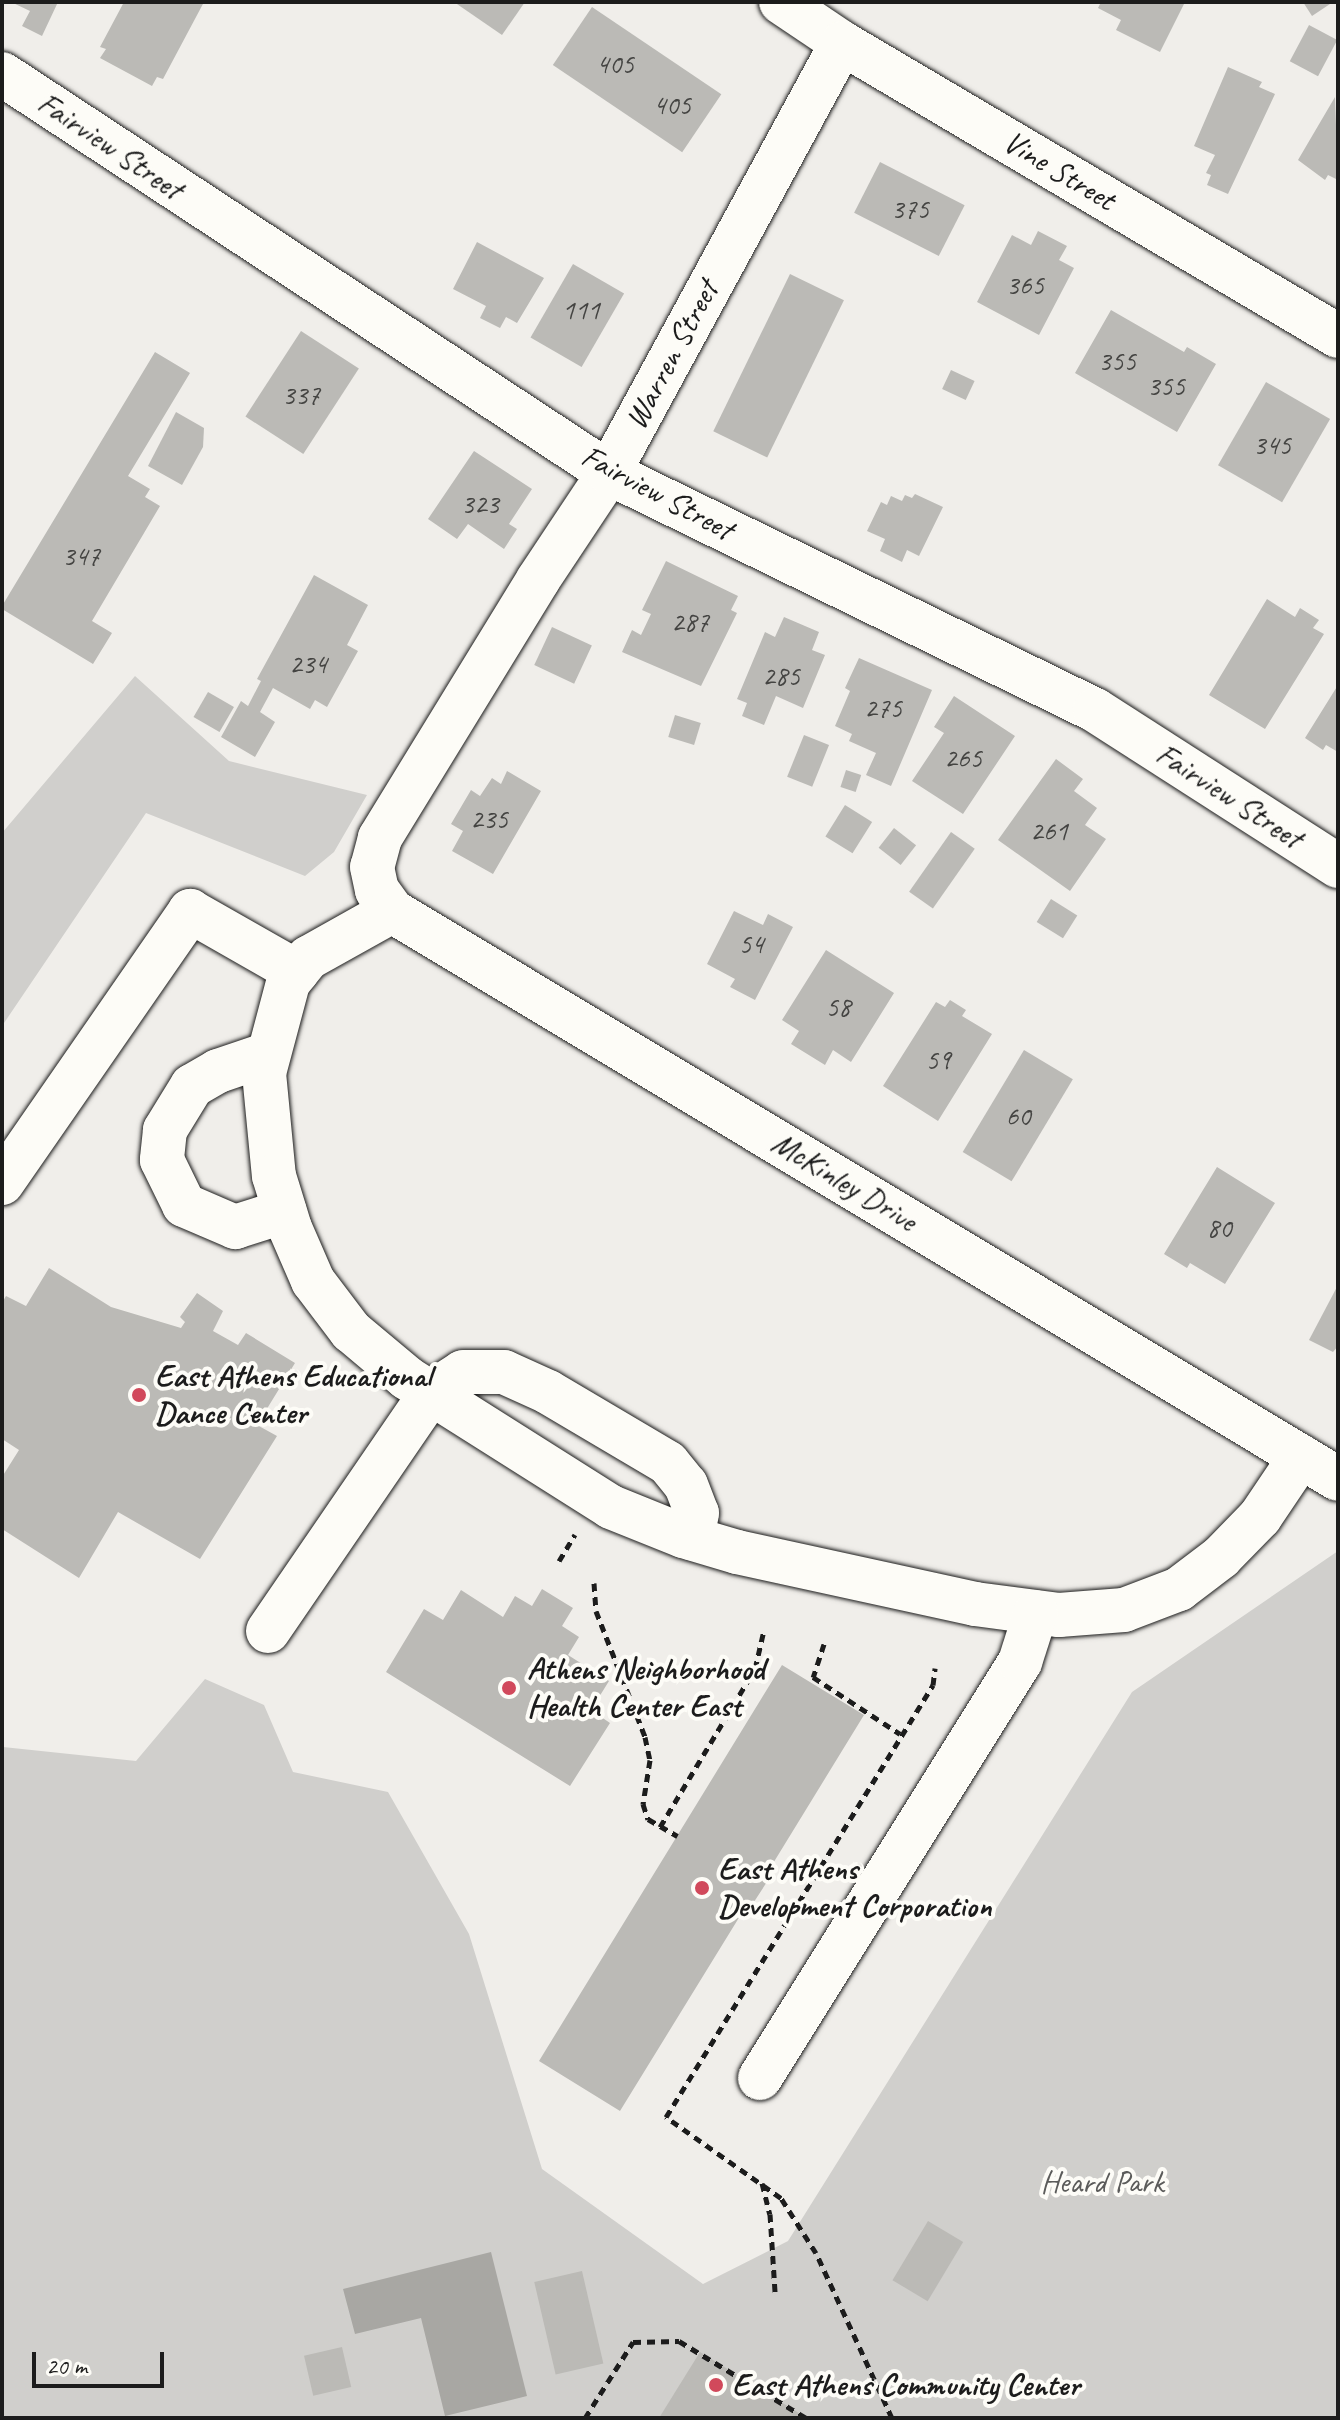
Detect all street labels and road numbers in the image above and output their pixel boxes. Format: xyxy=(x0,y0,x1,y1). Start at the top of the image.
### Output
street label: Fairview Street xyxy=(30,84,190,208)
street label: Vine Street xyxy=(996,123,1122,219)
street label: Warren Street xyxy=(617,274,727,436)
street label: Fairview Street xyxy=(575,437,739,549)
street label: Fairview Street xyxy=(1149,735,1309,857)
street label: McKinley Drive xyxy=(764,1124,924,1240)

